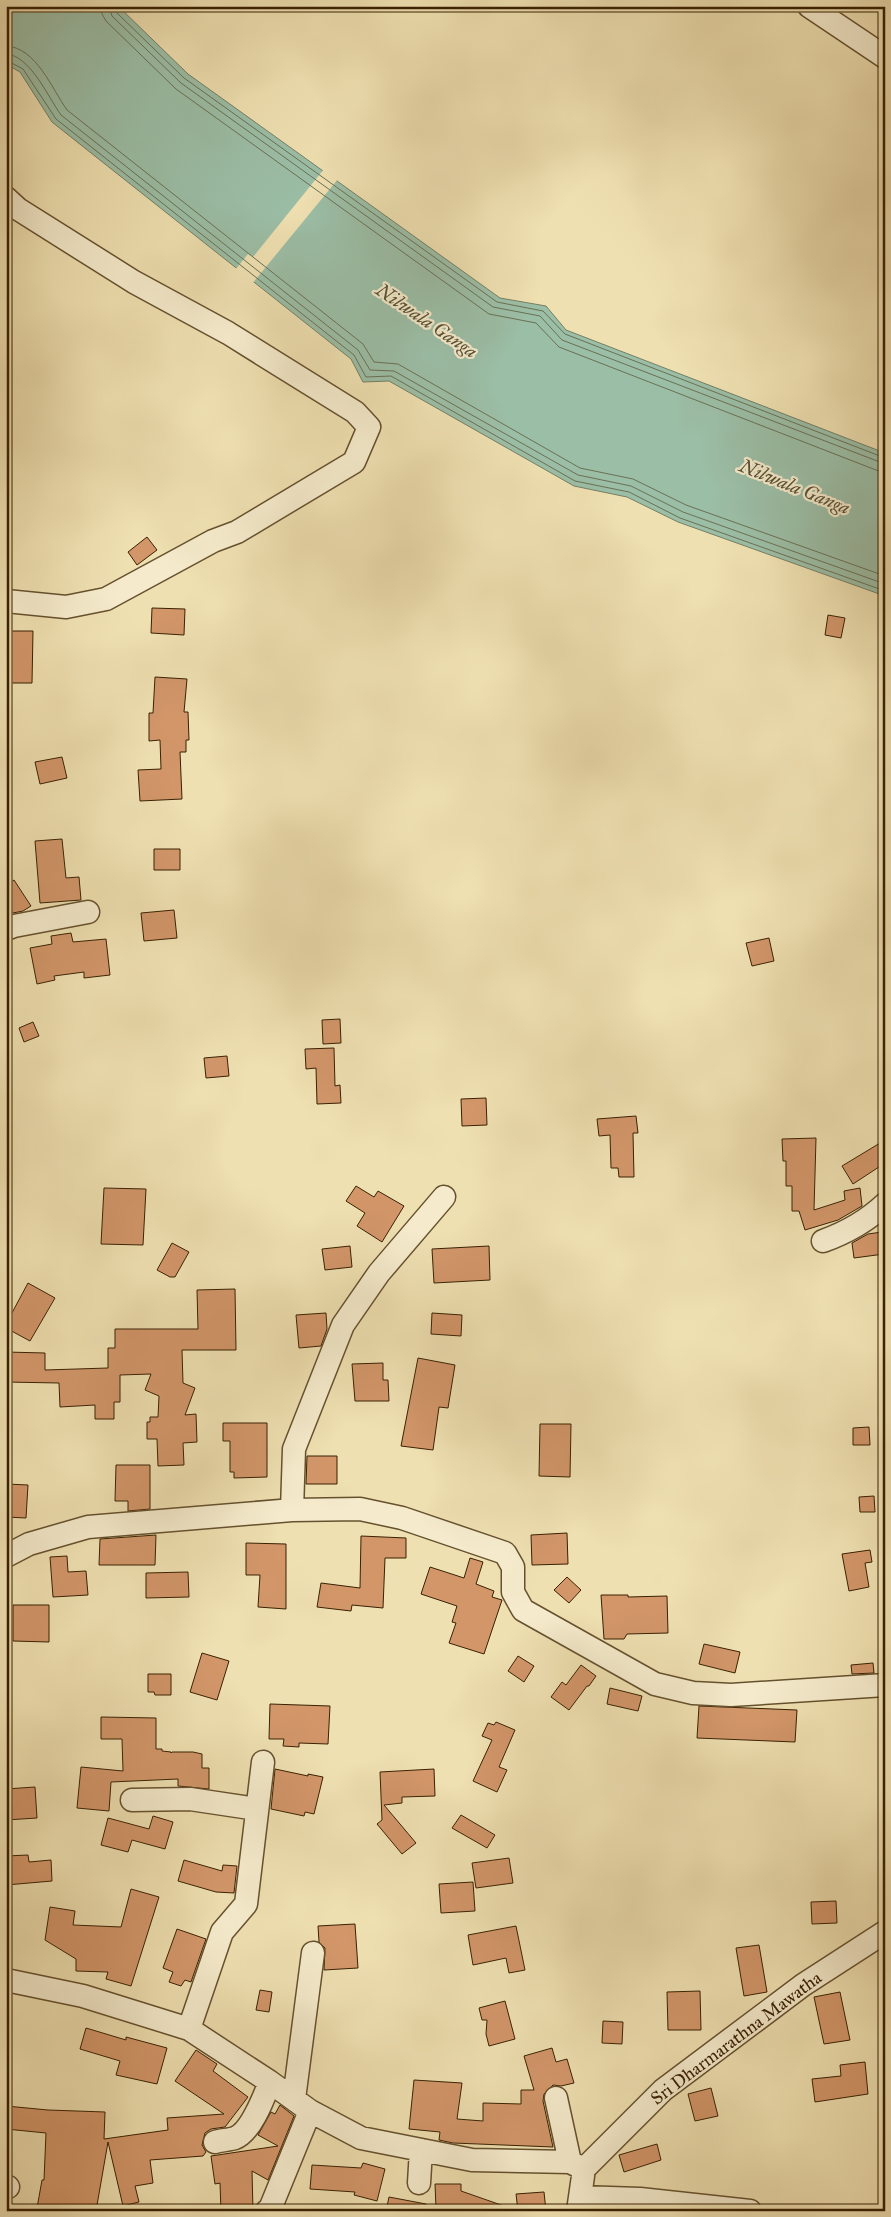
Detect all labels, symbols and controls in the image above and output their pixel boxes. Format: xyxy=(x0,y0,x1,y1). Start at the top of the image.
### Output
water label: Nilwala Ganga xyxy=(371,278,482,363)
water label: Nilwala Ganga xyxy=(735,453,853,519)
street label: Sri Dharmarathna Mawatha xyxy=(646,1966,826,2110)

